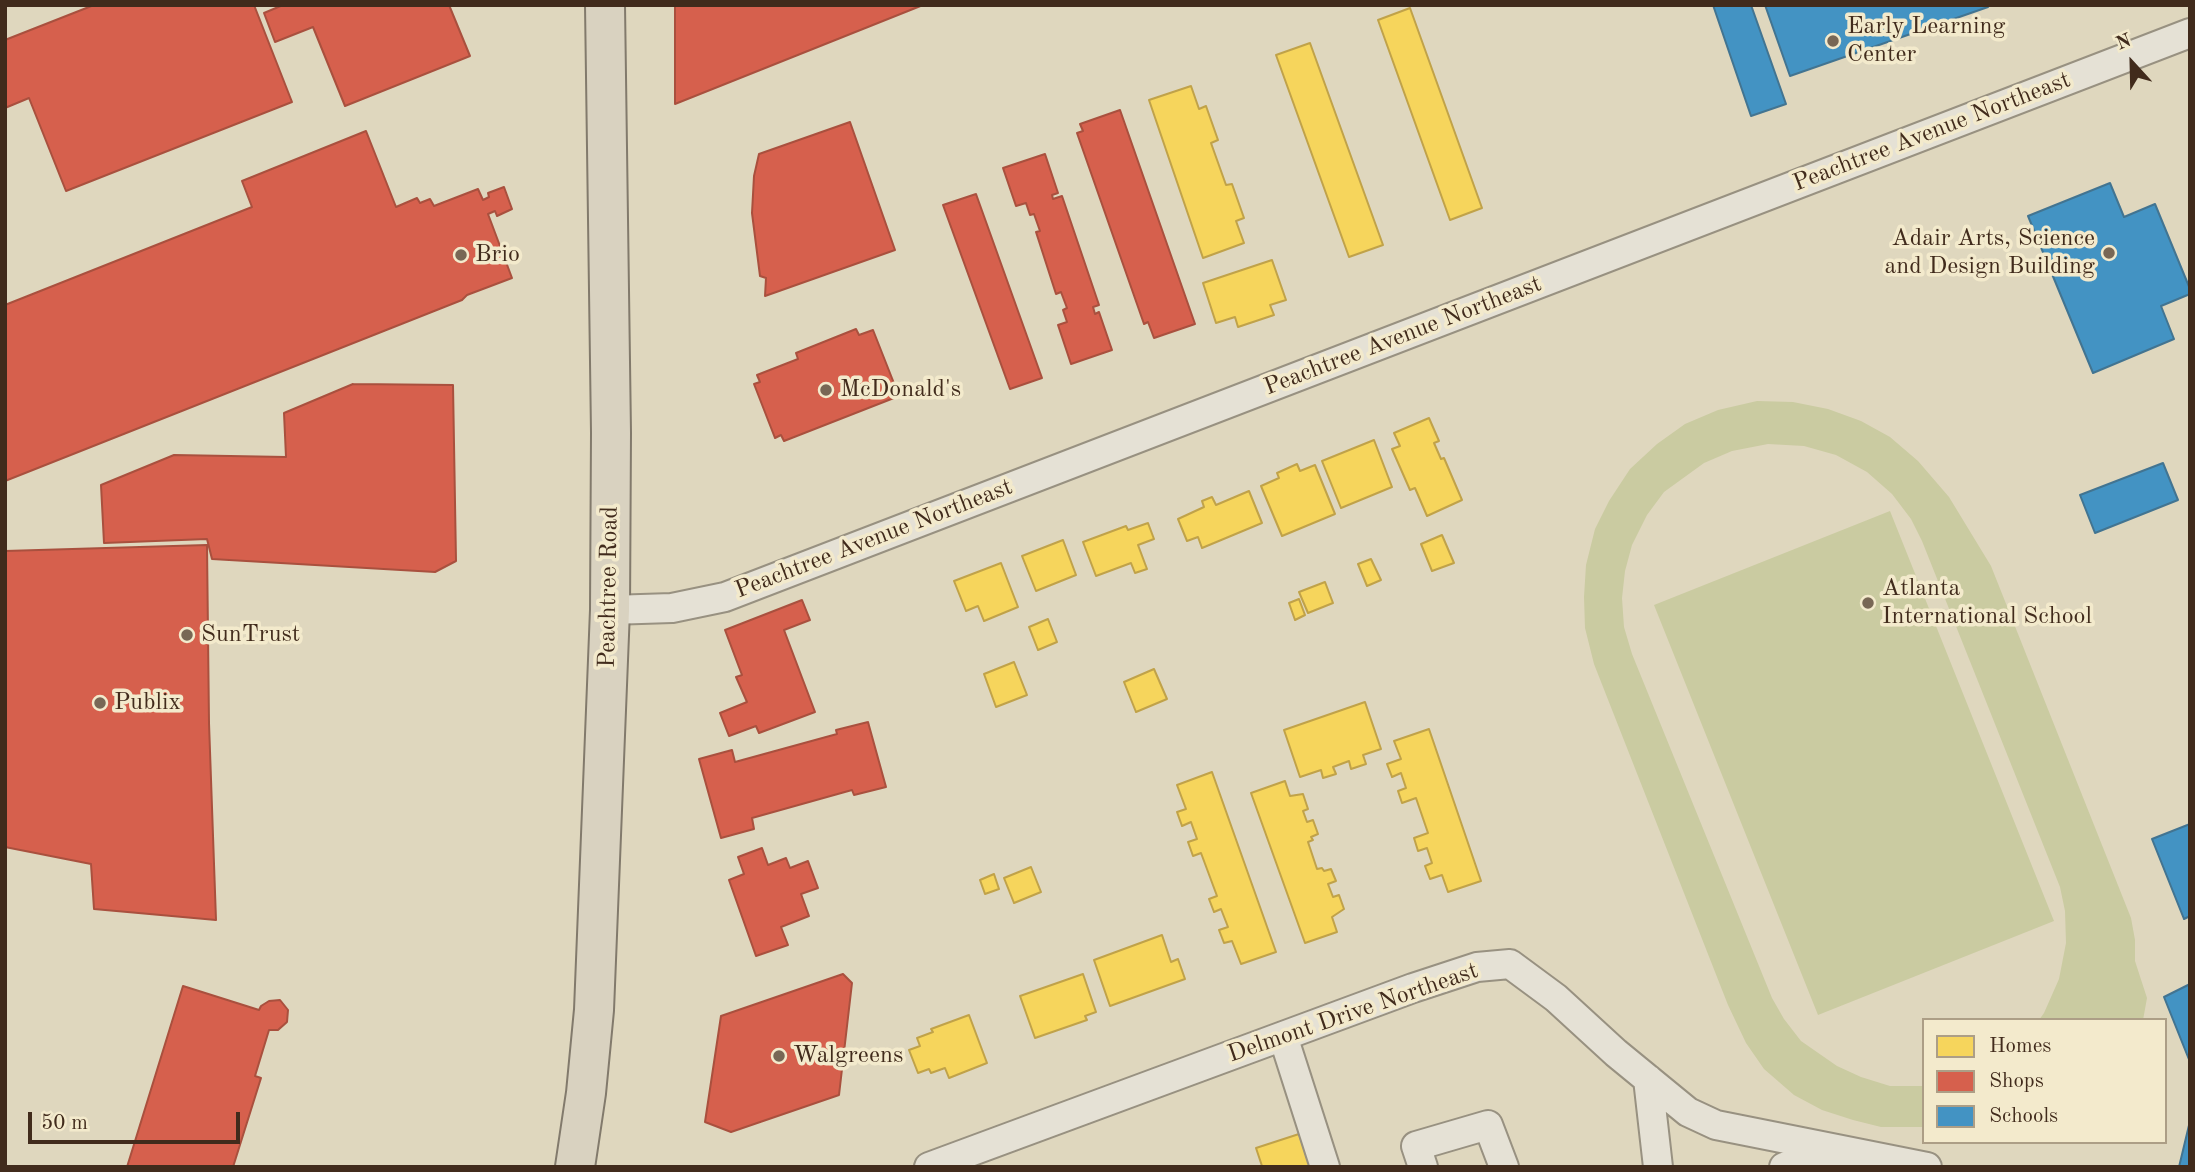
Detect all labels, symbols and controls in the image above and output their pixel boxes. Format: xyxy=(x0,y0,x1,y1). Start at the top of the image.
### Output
place label: Early Learning Center xyxy=(1847,13,2005,69)
north arrow xyxy=(2097,28,2167,98)
text: N xyxy=(2114,32,2134,55)
marker: Early Learning Center xyxy=(1825,33,1841,49)
street label: Peachtree Avenue Northeast xyxy=(1789,66,2075,198)
place label: Adair Arts, Science and Design Building xyxy=(1884,225,2095,281)
place label: Brio xyxy=(475,241,520,269)
marker: Adair Arts, Science and Design Building xyxy=(2101,245,2117,261)
marker: Brio xyxy=(453,247,469,263)
street label: Peachtree Avenue Northeast xyxy=(1260,270,1546,402)
place label: McDonald's xyxy=(840,376,961,404)
marker: McDonald's xyxy=(818,382,834,398)
street label: Peachtree Avenue Northeast xyxy=(731,473,1017,605)
street label: Peachtree Road xyxy=(593,506,625,668)
place label: Atlanta International School xyxy=(1882,575,2092,631)
marker: Atlanta International School xyxy=(1860,595,1876,611)
place label: SunTrust xyxy=(201,621,300,649)
marker: SunTrust xyxy=(179,627,195,643)
place label: Publix xyxy=(114,689,181,717)
marker: Publix xyxy=(92,695,108,711)
street label: Delmont Drive Northeast xyxy=(1224,957,1482,1069)
legend xyxy=(1922,1018,2167,1144)
text: Homes xyxy=(1989,1036,2051,1057)
place label: Walgreens xyxy=(793,1042,903,1070)
marker: Walgreens xyxy=(771,1048,787,1064)
text: Shops xyxy=(1989,1071,2044,1092)
scale bar xyxy=(32,1098,243,1142)
text: Schools xyxy=(1989,1106,2058,1127)
text: 50 m xyxy=(41,1113,88,1134)

